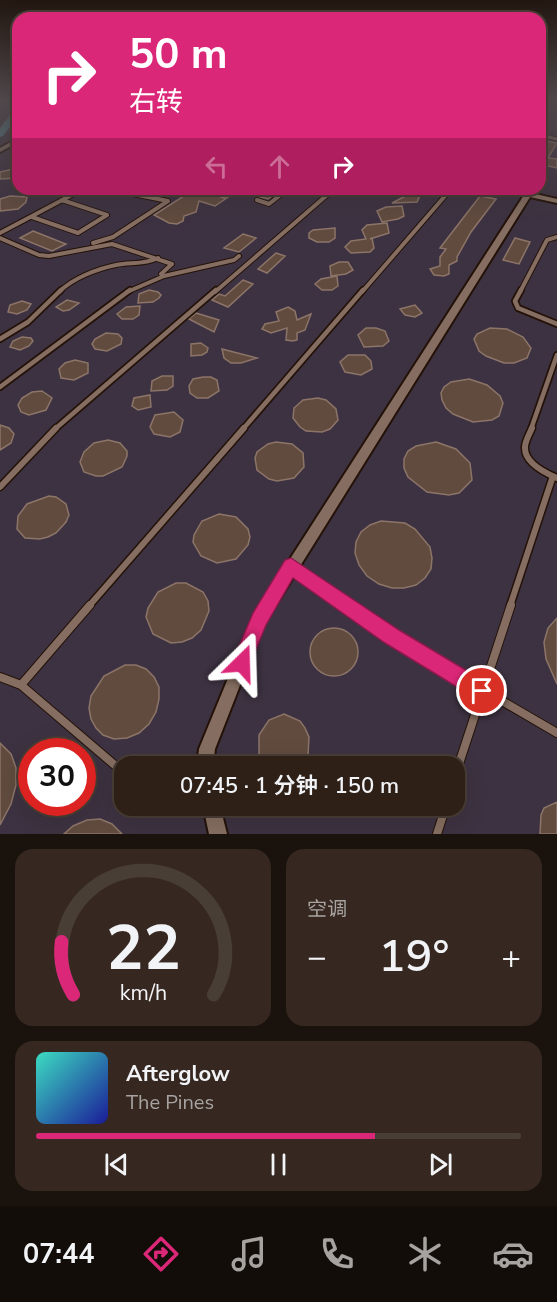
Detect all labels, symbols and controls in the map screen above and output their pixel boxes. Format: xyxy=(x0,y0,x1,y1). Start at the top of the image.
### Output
text: 50 m xyxy=(129,26,228,83)
icon: right xyxy=(30,36,108,114)
text: 右转 xyxy=(129,84,183,121)
icon: left xyxy=(200,150,233,183)
icon: ahead xyxy=(263,150,296,183)
icon: right xyxy=(326,150,359,183)
position arrow xyxy=(210,631,274,695)
pin xyxy=(456,665,507,716)
icon: arrive xyxy=(465,674,498,707)
speed limit sign: 30 xyxy=(18,738,96,816)
text: 07:45 · 1 分钟 · 150 m xyxy=(180,771,399,801)
text: 空调 xyxy=(307,896,347,923)
text: 22 xyxy=(106,906,180,991)
text: 19° xyxy=(379,926,449,987)
text: − xyxy=(307,935,327,980)
text: + xyxy=(501,935,521,980)
text: km/h xyxy=(119,978,167,1008)
text: Afterglow xyxy=(126,1059,230,1089)
text: The Pines xyxy=(126,1089,214,1116)
icon: previous xyxy=(100,1148,133,1181)
icon: pause xyxy=(262,1148,295,1181)
icon: next xyxy=(424,1148,457,1181)
icon: directions xyxy=(140,1233,182,1275)
icon: music xyxy=(228,1233,270,1275)
icon: phone xyxy=(316,1233,358,1275)
icon: climate xyxy=(404,1233,446,1275)
icon: car xyxy=(492,1233,534,1275)
text: 07:44 xyxy=(23,1236,94,1273)

